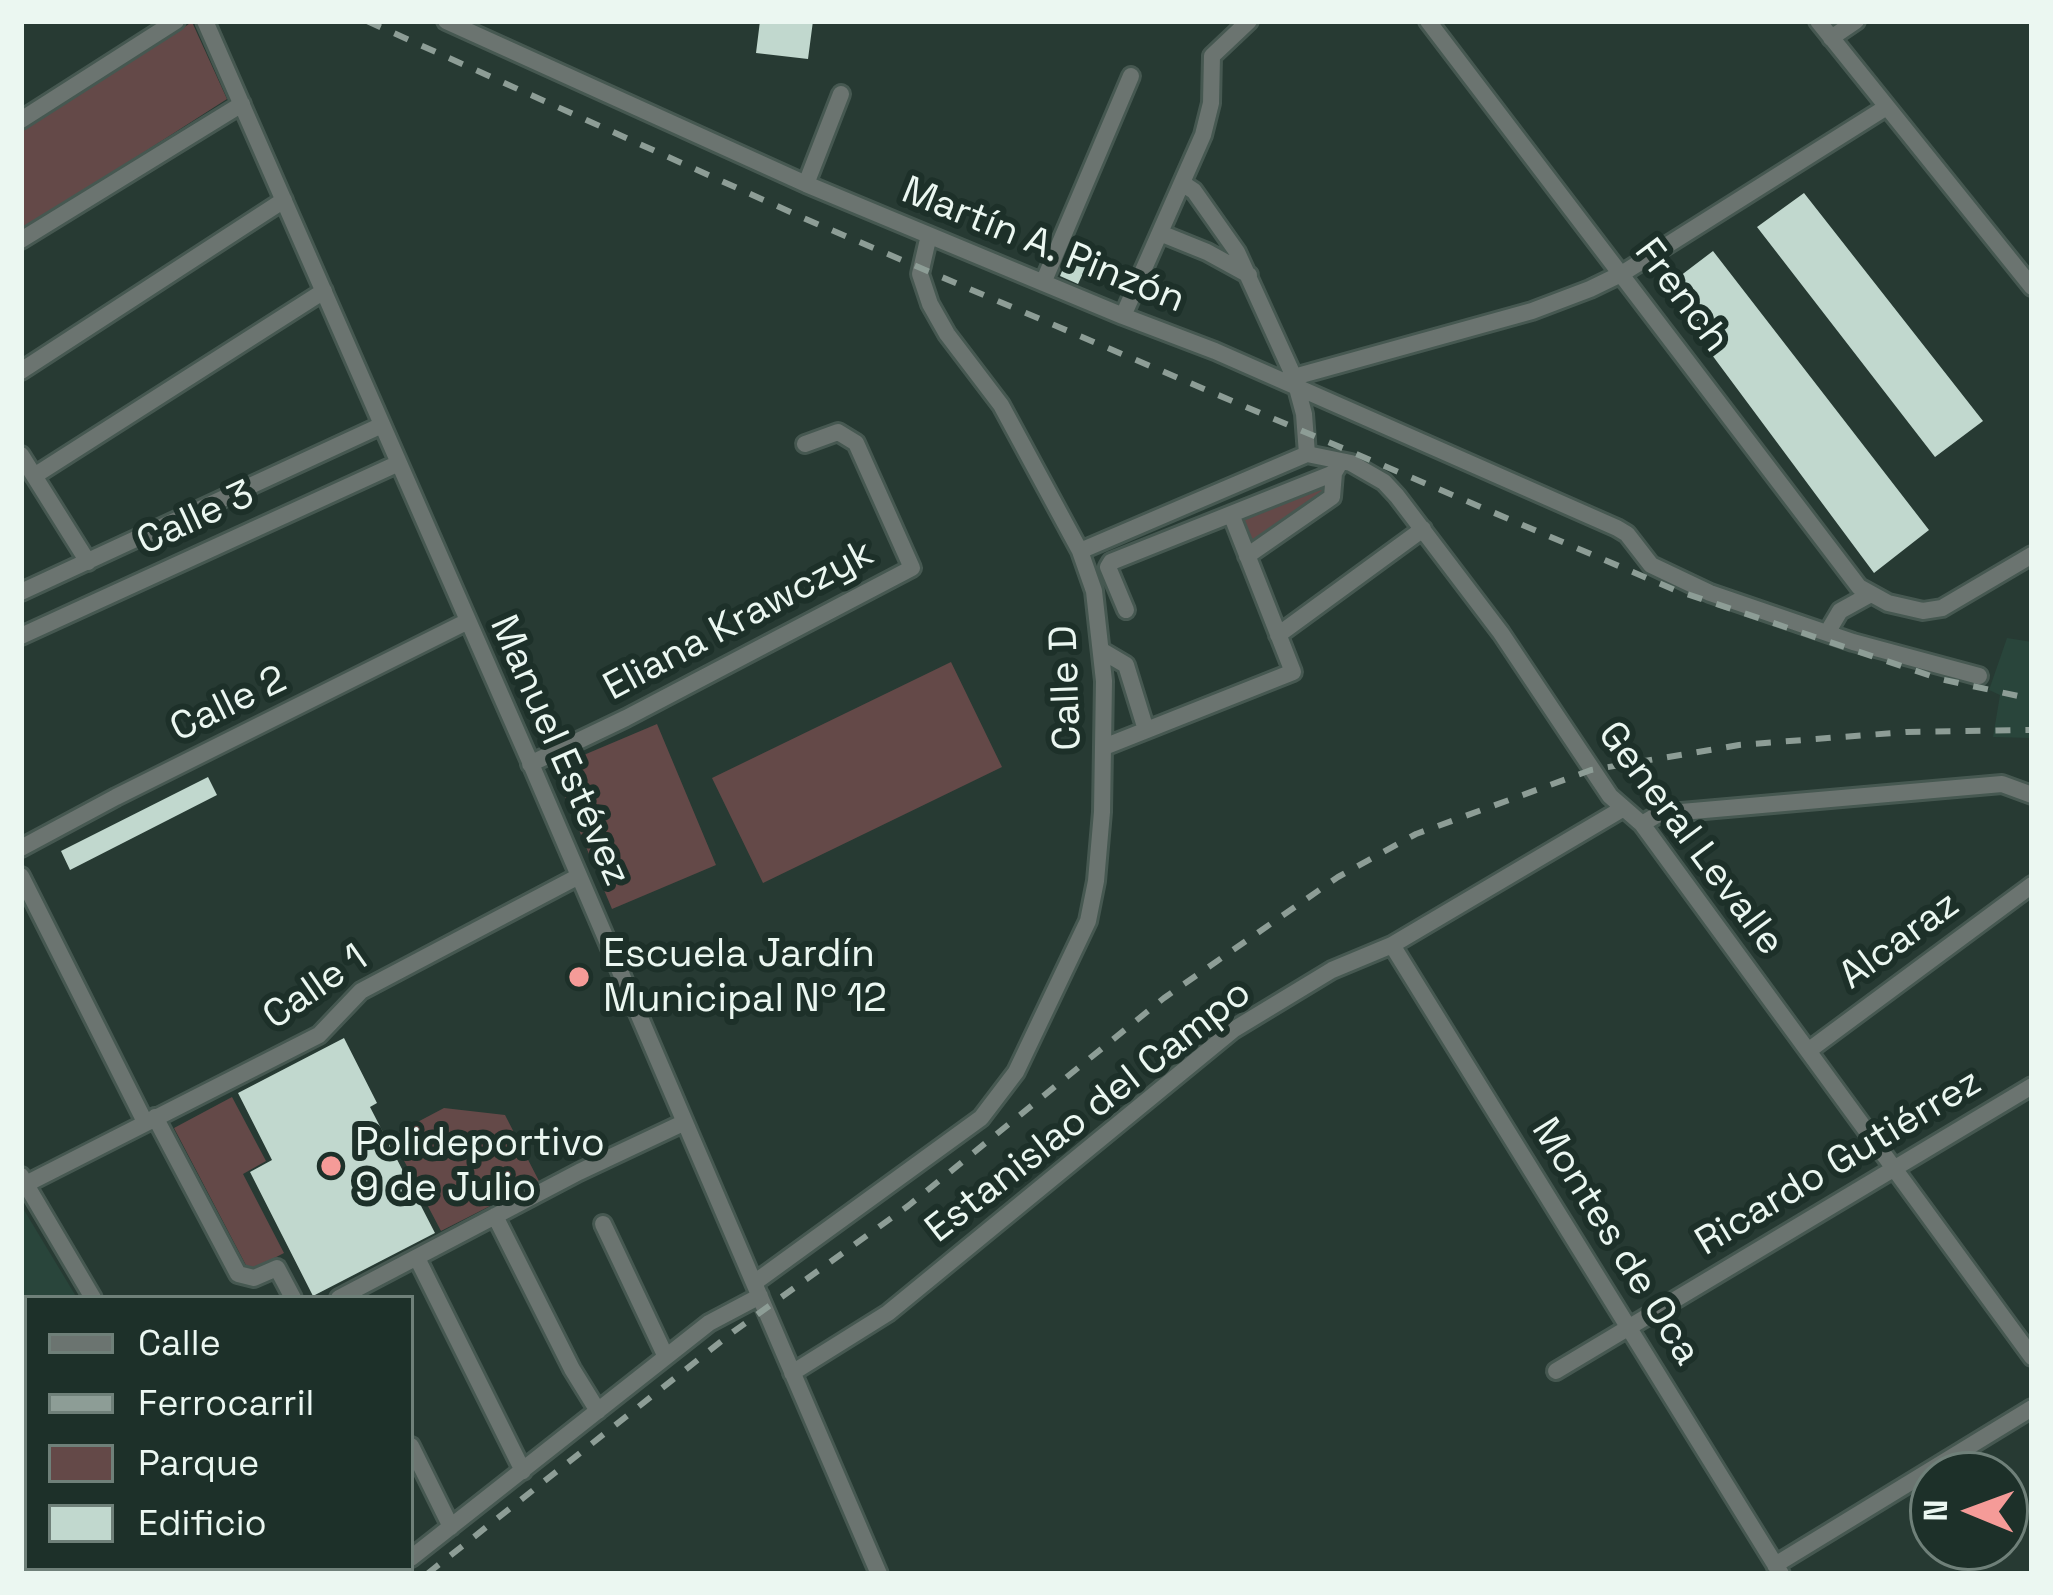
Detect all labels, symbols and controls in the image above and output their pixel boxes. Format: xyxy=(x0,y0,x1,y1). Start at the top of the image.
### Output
street label: Martín A. Pinzón xyxy=(895,168,1191,324)
street label: French xyxy=(1623,230,1739,362)
street label: Calle 3 xyxy=(130,472,262,566)
street label: Eliana Krawczyk xyxy=(596,530,882,712)
street label: Manuel Estévez xyxy=(478,609,640,893)
street label: Calle D xyxy=(1041,624,1093,752)
street label: Calle 2 xyxy=(163,657,295,753)
street label: General Levalle xyxy=(1587,713,1793,965)
street label: Alcaraz xyxy=(1831,882,1969,1000)
place label: Escuela Jardín Municipal Nº 12 xyxy=(603,932,887,1023)
street label: Calle 1 xyxy=(255,936,377,1040)
marker: Escuela Jardín Municipal Nº 12 xyxy=(566,964,592,990)
street label: Estanislao del Campo xyxy=(917,970,1261,1254)
street label: Ricardo Gutiérrez xyxy=(1688,1059,1990,1267)
street label: Montes de Oca xyxy=(1520,1110,1710,1374)
place label: Polideportivo 9 de Julio xyxy=(355,1121,605,1212)
marker: Polideportivo 9 de Julio xyxy=(318,1153,344,1179)
legend xyxy=(24,1295,414,1571)
text: Calle xyxy=(138,1320,221,1366)
text: Ferrocarril xyxy=(138,1380,314,1426)
text: Parque xyxy=(138,1440,259,1486)
north arrow xyxy=(1909,1451,2029,1571)
text: N xyxy=(1915,1499,1957,1522)
text: Edificio xyxy=(138,1500,267,1546)

